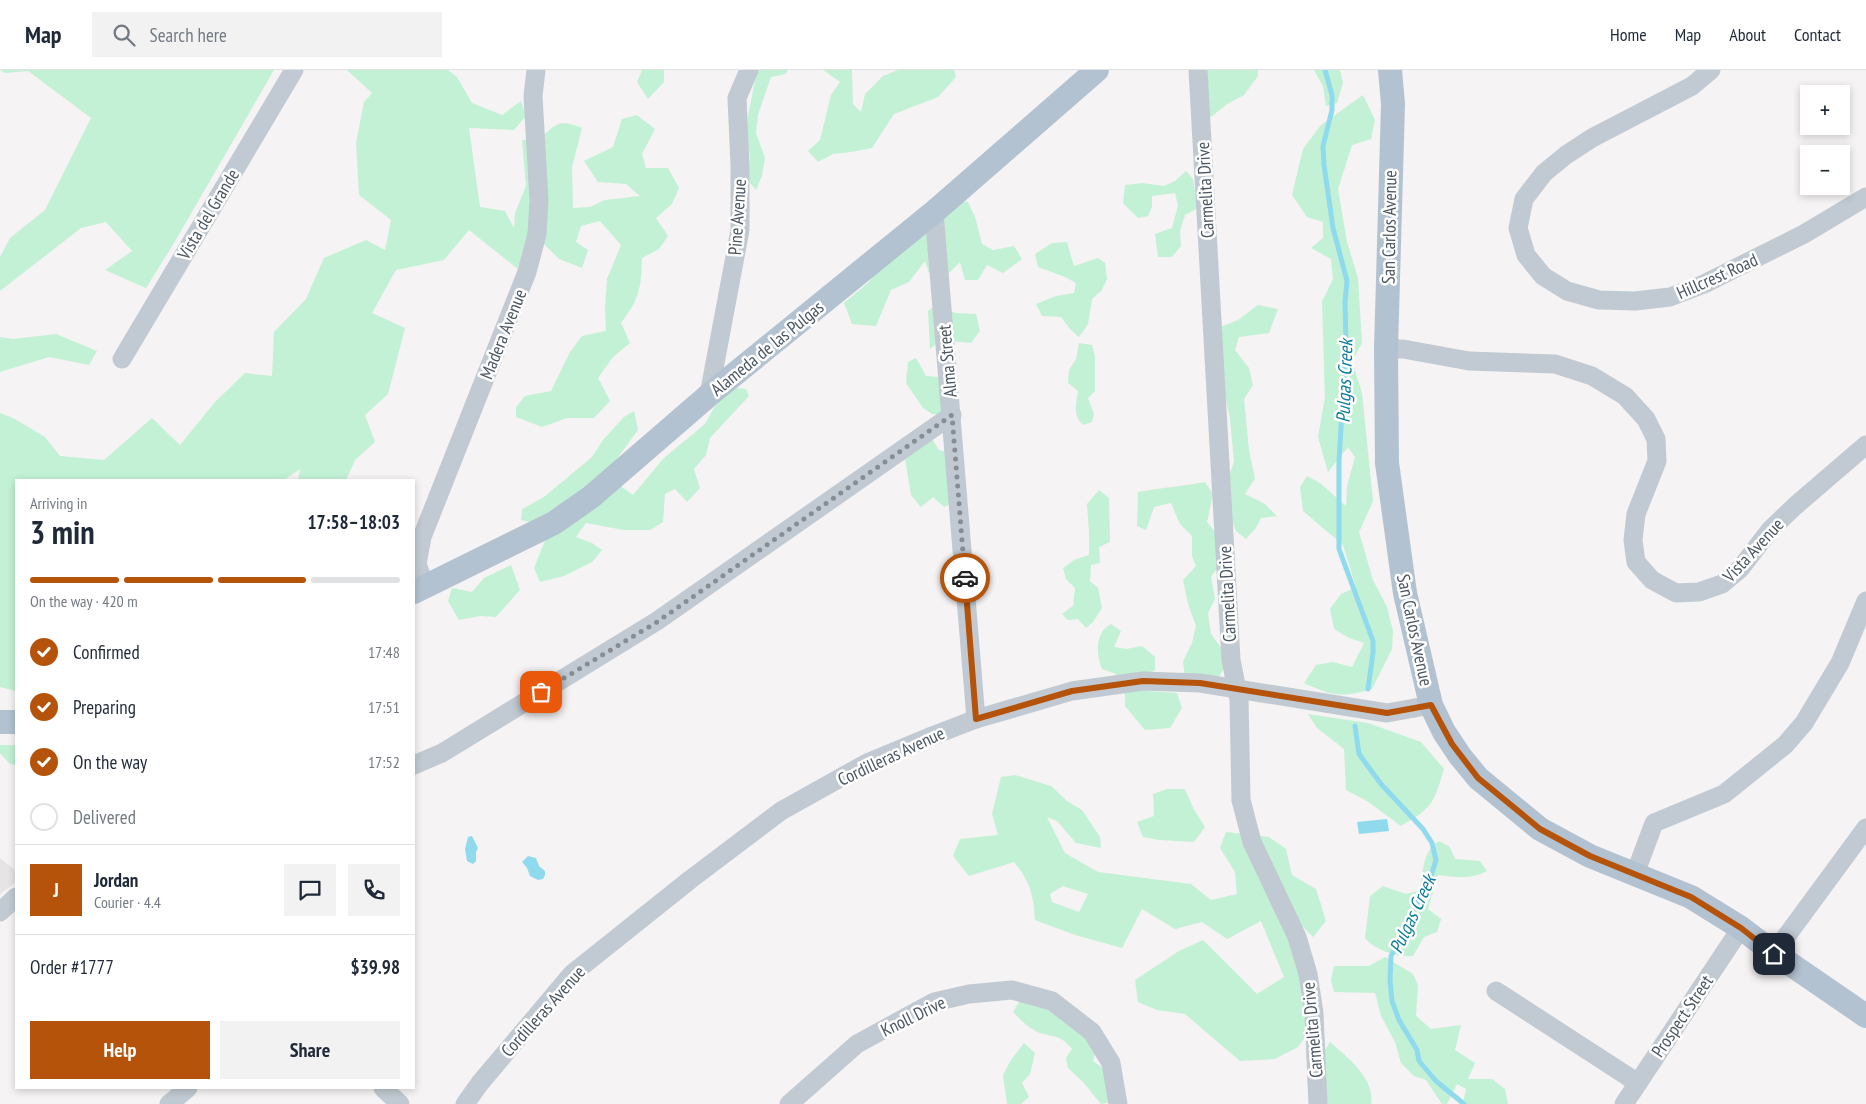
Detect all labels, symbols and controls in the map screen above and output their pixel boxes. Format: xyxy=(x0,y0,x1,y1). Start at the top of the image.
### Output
search box xyxy=(92,12,442,57)
text: Map xyxy=(25,19,62,50)
icon: search xyxy=(110,21,138,49)
text: Search here xyxy=(150,23,227,47)
text: Home xyxy=(1610,23,1647,46)
text: Map xyxy=(1675,23,1701,46)
text: About xyxy=(1729,23,1766,46)
text: Contact xyxy=(1794,23,1841,46)
map controls xyxy=(1800,85,1850,195)
button: + xyxy=(1800,85,1850,135)
street label: Carmelita Drive xyxy=(1191,141,1219,239)
button: − xyxy=(1800,145,1850,195)
street label: Vista del Grande xyxy=(171,165,244,264)
street label: San Carlos Avenue xyxy=(1377,170,1401,284)
street label: Pine Avenue xyxy=(723,178,751,256)
street label: Hillcrest Road xyxy=(1673,248,1761,304)
street label: Madera Avenue xyxy=(475,286,531,382)
street label: Alameda de las Pulgas xyxy=(706,295,828,401)
street label: Alma Street xyxy=(932,324,962,398)
water label: Pulgas Creek xyxy=(1331,336,1358,423)
text: Arriving in xyxy=(30,493,87,513)
text: 17:58–18:03 xyxy=(307,510,400,534)
text: 3 min xyxy=(30,511,95,553)
street label: Vista Avenue xyxy=(1717,513,1788,588)
street label: Carmelita Drive xyxy=(1213,545,1241,643)
courier xyxy=(940,553,990,603)
icon: car xyxy=(951,564,979,592)
street label: San Carlos Avenue xyxy=(1392,572,1438,688)
text: On the way · 420 m xyxy=(30,591,138,611)
icon: check xyxy=(30,638,58,666)
text: Confirmed xyxy=(73,640,140,664)
text: 17:48 xyxy=(368,642,400,662)
pin xyxy=(520,671,562,713)
icon: bag xyxy=(527,678,555,706)
icon: check xyxy=(30,693,58,721)
text: Preparing xyxy=(73,695,136,719)
text: 17:51 xyxy=(368,697,400,717)
street label: Cordilleras Avenue xyxy=(834,721,948,791)
icon: check xyxy=(30,748,58,776)
text: On the way xyxy=(73,750,147,774)
text: 17:52 xyxy=(368,752,400,772)
text: Delivered xyxy=(73,805,136,829)
button: chat xyxy=(284,864,336,916)
button: phone xyxy=(348,864,400,916)
text: Jordan xyxy=(94,868,138,892)
water label: Pulgas Creek xyxy=(1383,869,1442,957)
text: J xyxy=(53,878,59,902)
text: Courier · 4.4 xyxy=(94,892,161,912)
pin xyxy=(1753,933,1795,975)
icon: home xyxy=(1760,940,1788,968)
text: Order #1777 xyxy=(30,955,114,979)
text: $39.98 xyxy=(351,955,400,979)
street label: Cordilleras Avenue xyxy=(496,961,590,1061)
street label: Prospect Street xyxy=(1646,971,1718,1061)
street label: Carmelita Drive xyxy=(1296,981,1328,1079)
street label: Knoll Drive xyxy=(877,991,949,1041)
button: Help xyxy=(30,1021,210,1079)
button: Share xyxy=(220,1021,400,1079)

